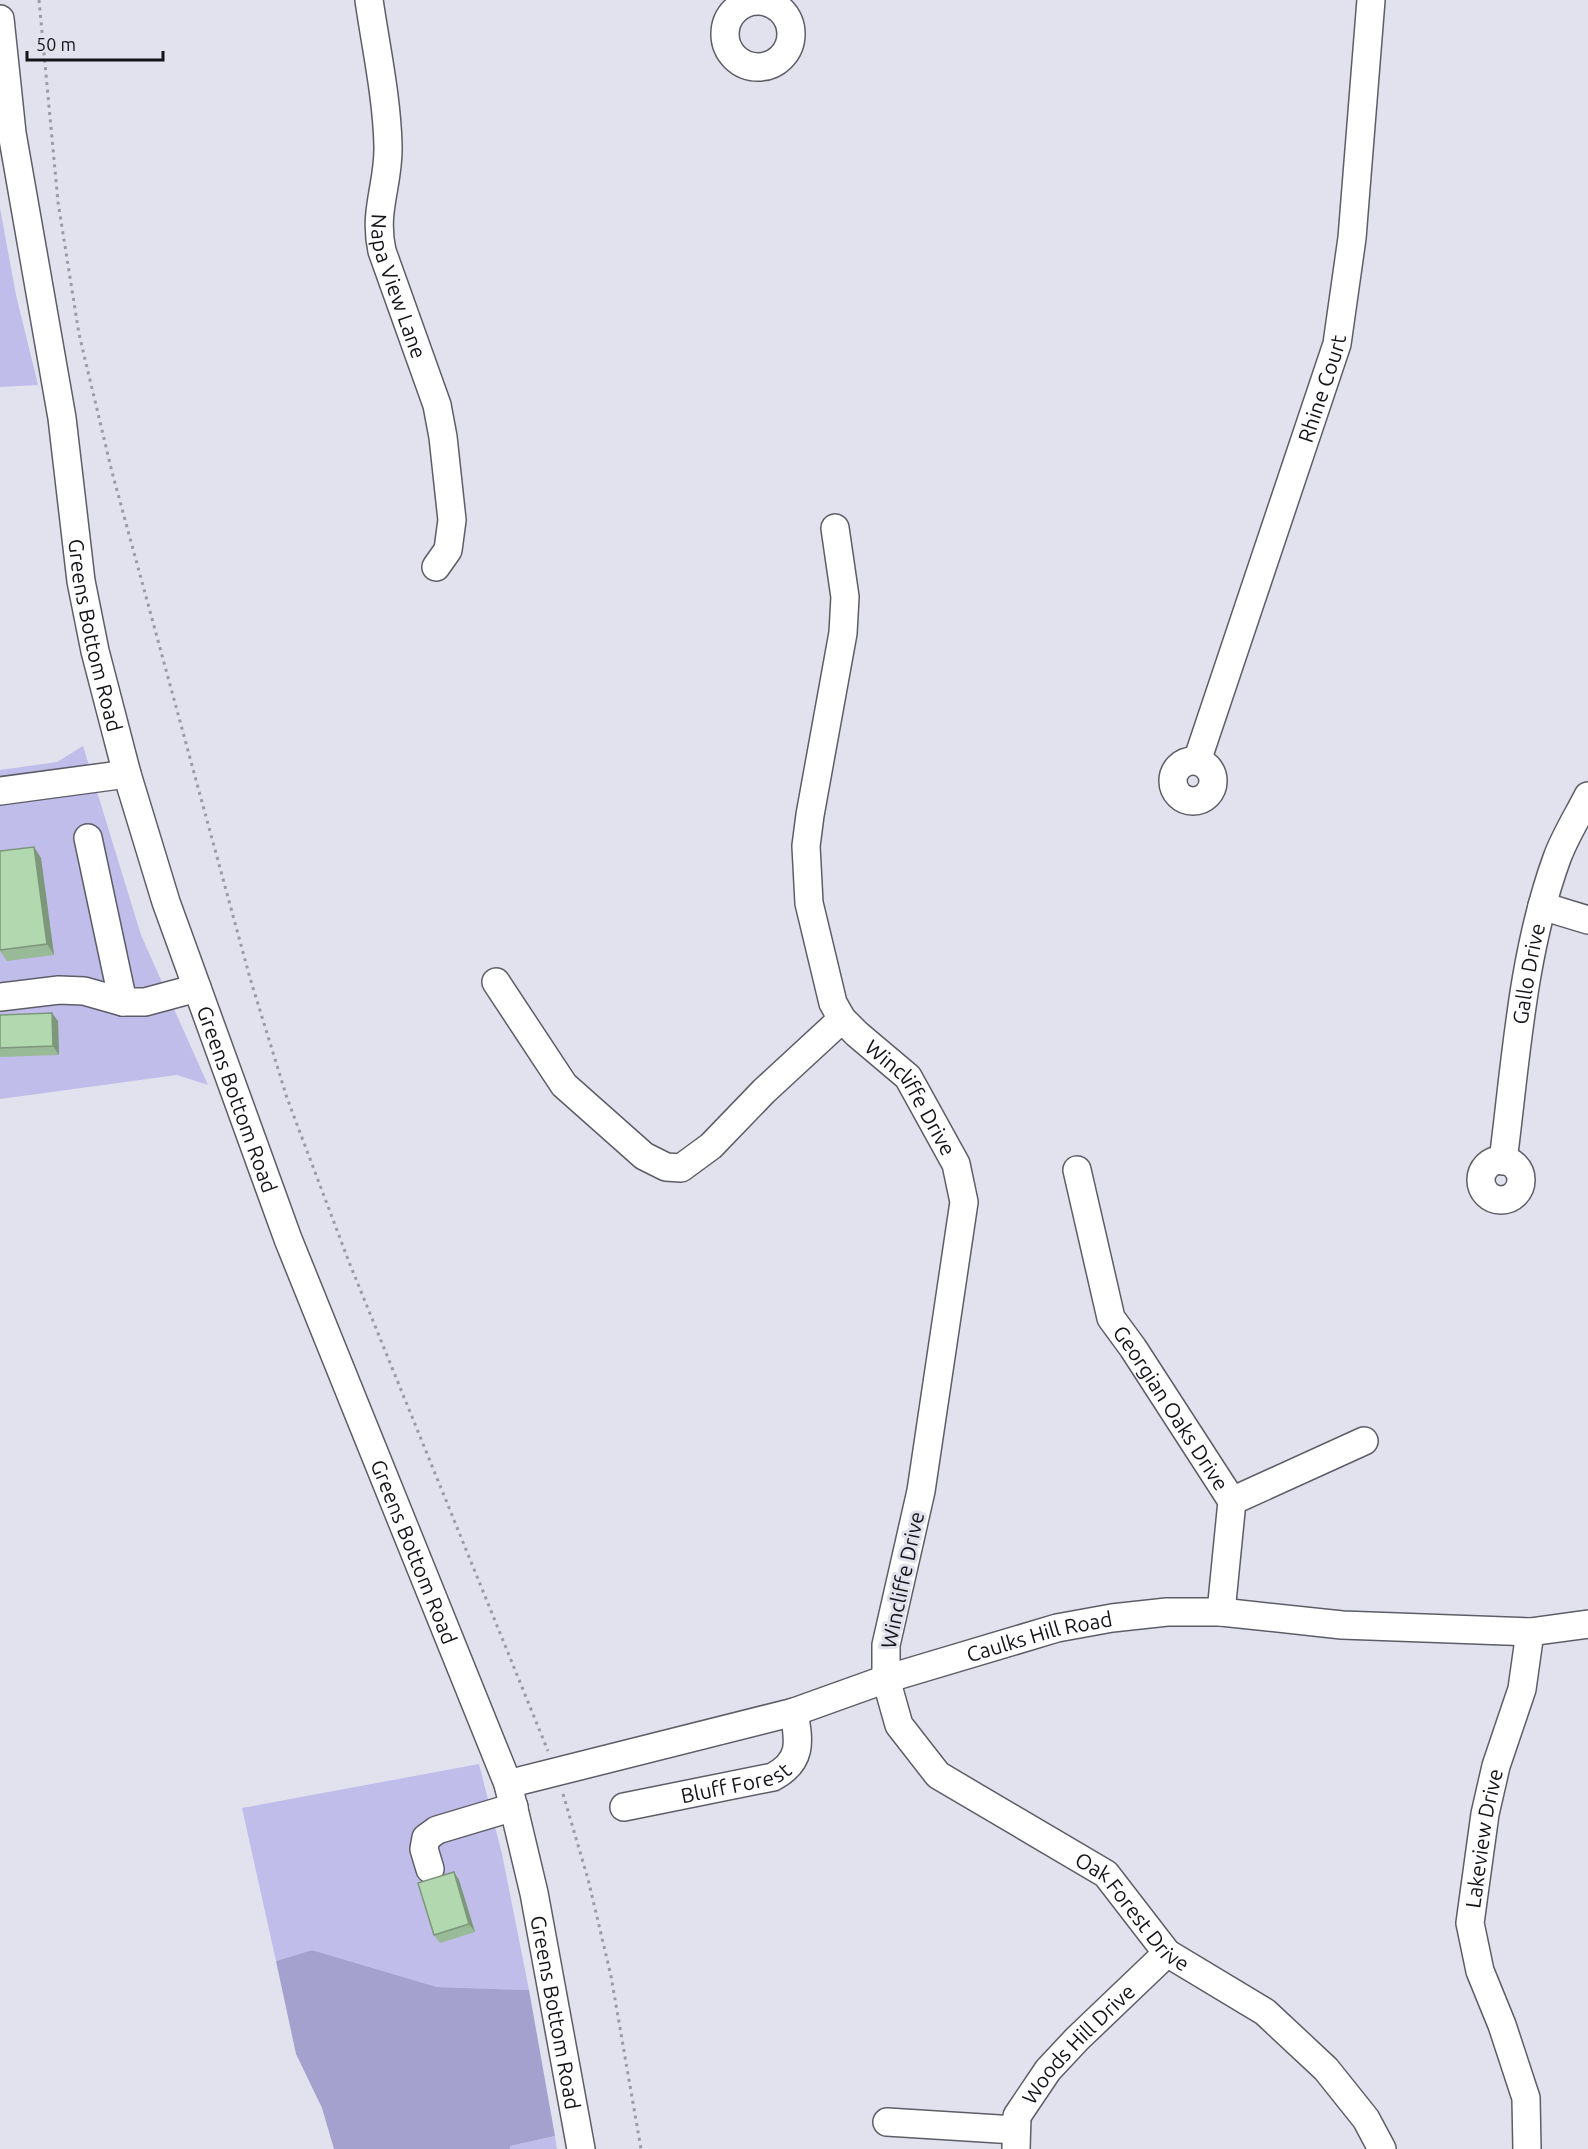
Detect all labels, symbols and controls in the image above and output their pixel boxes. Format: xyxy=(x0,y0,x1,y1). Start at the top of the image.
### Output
scale bar xyxy=(27,24,164,62)
text: 50 m xyxy=(36,34,76,54)
street label: Napa View Lane xyxy=(367,213,431,362)
street label: Rhine Court xyxy=(1293,333,1350,445)
street label: Greens Bottom Road xyxy=(64,537,127,734)
street label: Gallo Drive xyxy=(1508,921,1549,1026)
street label: Greens Bottom Road xyxy=(193,1002,282,1196)
street label: Wincliffe Drive xyxy=(861,1034,961,1159)
street label: Georgian Oaks Drive xyxy=(1109,1321,1234,1495)
street label: Greens Bottom Road xyxy=(366,1456,462,1647)
street label: Wincliffe Drive xyxy=(876,1509,928,1651)
street label: Caulks Hill Road xyxy=(963,1606,1114,1666)
street label: Bluff Forest xyxy=(679,1757,796,1807)
street label: Lakeview Drive xyxy=(1460,1766,1507,1910)
street label: Oak Forest Drive xyxy=(1071,1847,1194,1976)
street label: Greens Bottom Road xyxy=(526,1913,586,2111)
street label: Woods Hill Drive xyxy=(1017,1979,1139,2108)

